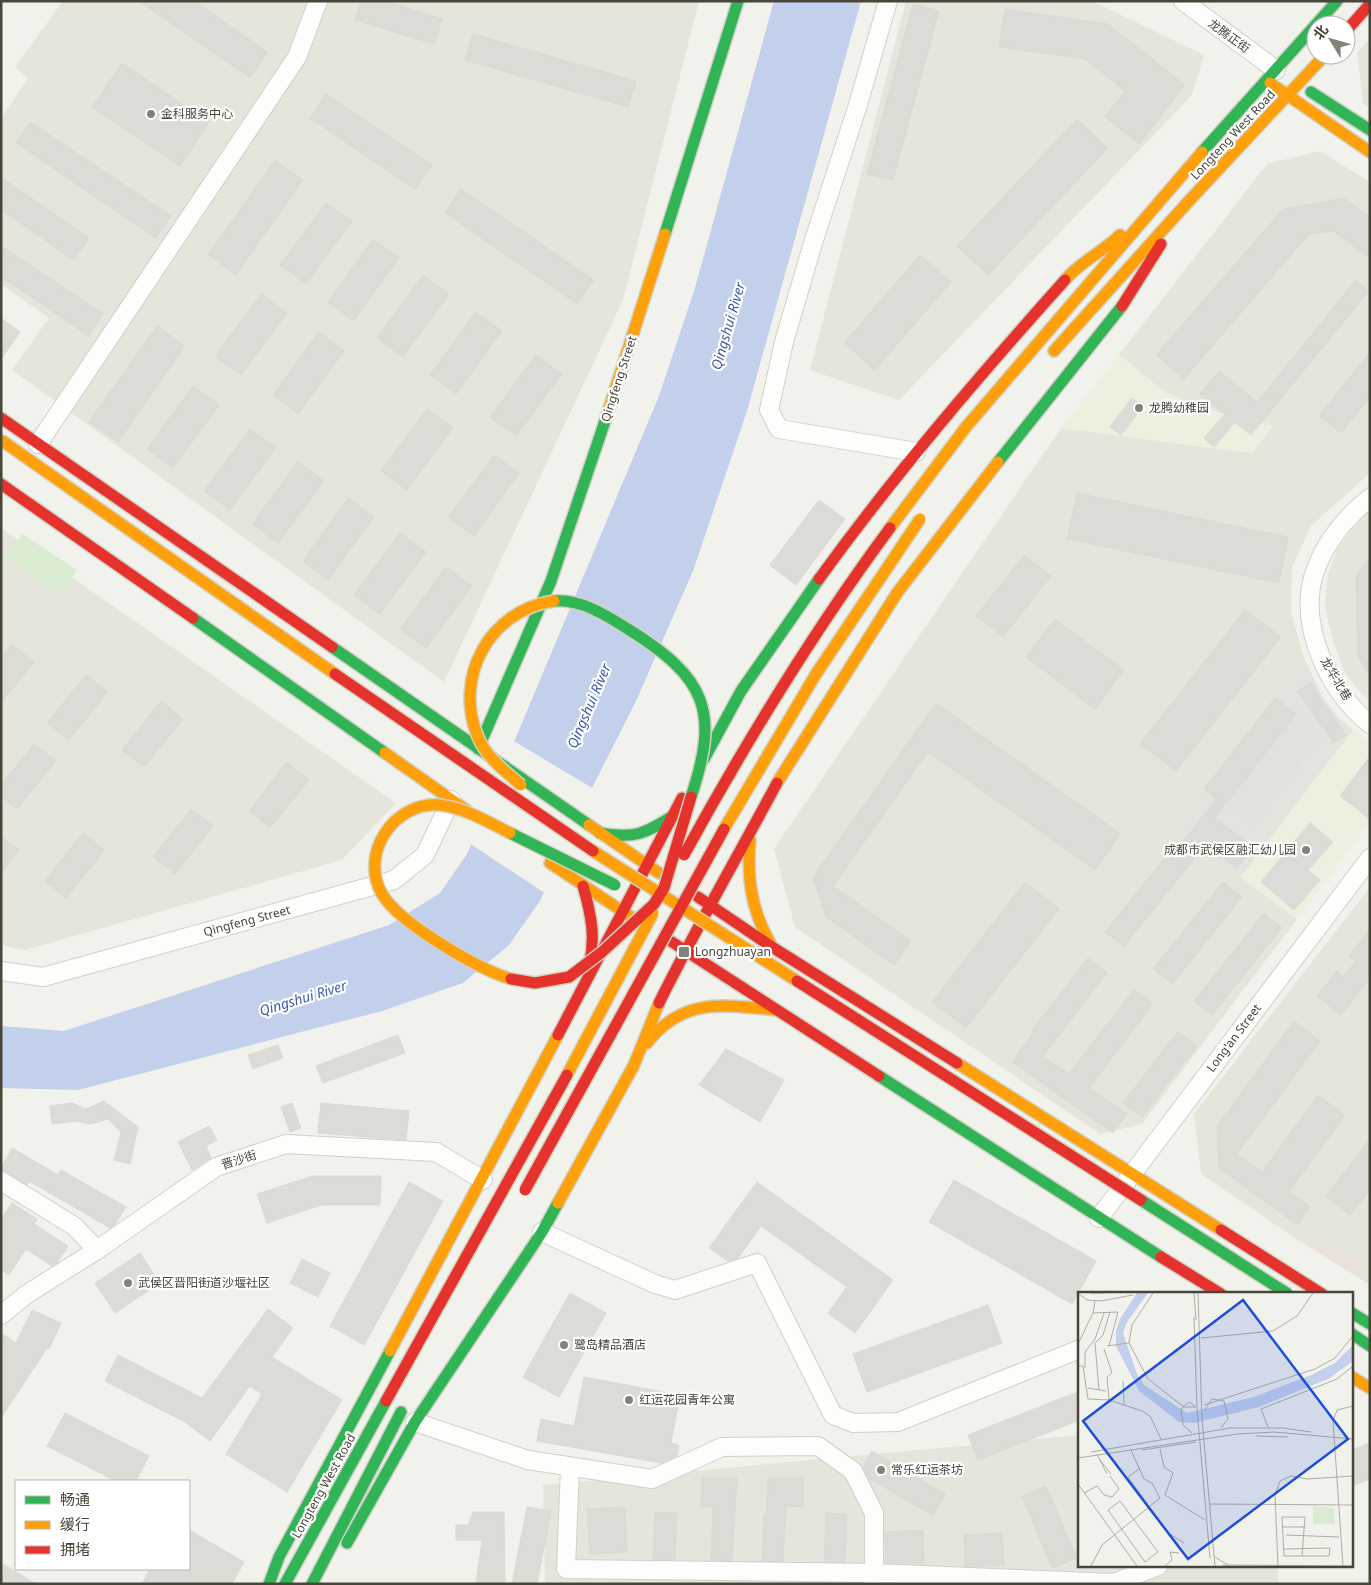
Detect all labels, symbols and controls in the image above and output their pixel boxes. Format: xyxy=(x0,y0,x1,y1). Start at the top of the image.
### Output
street label: 龙腾正街 xyxy=(1205,15,1254,57)
north arrow xyxy=(1306,15,1356,65)
text: 北 xyxy=(1308,21,1332,43)
street label: Longteng West Road xyxy=(1186,86,1279,183)
place label: 金科服务中心 xyxy=(161,105,233,122)
marker: 金科服务中心 xyxy=(145,108,157,120)
water label: Qingshui River xyxy=(706,280,749,372)
street label: Qingfeng Street xyxy=(597,333,641,424)
place label: 龙腾幼稚园 xyxy=(1149,399,1209,416)
marker: 龙腾幼稚园 xyxy=(1133,402,1145,414)
street label: 龙华北巷 xyxy=(1317,654,1356,704)
water label: Qingshui River xyxy=(562,660,615,751)
place label: 成都市武侯区融汇幼儿园 xyxy=(1164,841,1296,858)
marker: 成都市武侯区融汇幼儿园 xyxy=(1300,844,1312,856)
street label: Qingfeng Street xyxy=(201,901,293,940)
place label: Longzhuayan xyxy=(695,943,771,960)
marker: Longzhuayan xyxy=(677,945,691,959)
water label: Qingshui River xyxy=(257,975,349,1020)
street label: Long'an Street xyxy=(1202,1000,1265,1075)
street label: 晋沙街 xyxy=(219,1146,259,1173)
place label: 武侯区晋阳街道沙堰社区 xyxy=(138,1274,270,1291)
marker: 武侯区晋阳街道沙堰社区 xyxy=(122,1277,134,1289)
inset map xyxy=(1078,1292,1354,1568)
place label: 鹭岛精品酒店 xyxy=(574,1336,646,1353)
marker: 鹭岛精品酒店 xyxy=(558,1339,570,1351)
place label: 红运花园青年公寓 xyxy=(639,1391,735,1408)
marker: 红运花园青年公寓 xyxy=(623,1394,635,1406)
street label: Longteng West Road xyxy=(288,1430,359,1541)
place label: 常乐红运茶坊 xyxy=(891,1461,963,1478)
marker: 常乐红运茶坊 xyxy=(875,1464,887,1476)
legend xyxy=(15,1480,190,1570)
text: 畅通 xyxy=(60,1489,90,1509)
text: 缓行 xyxy=(60,1514,90,1534)
text: 拥堵 xyxy=(60,1539,90,1559)

